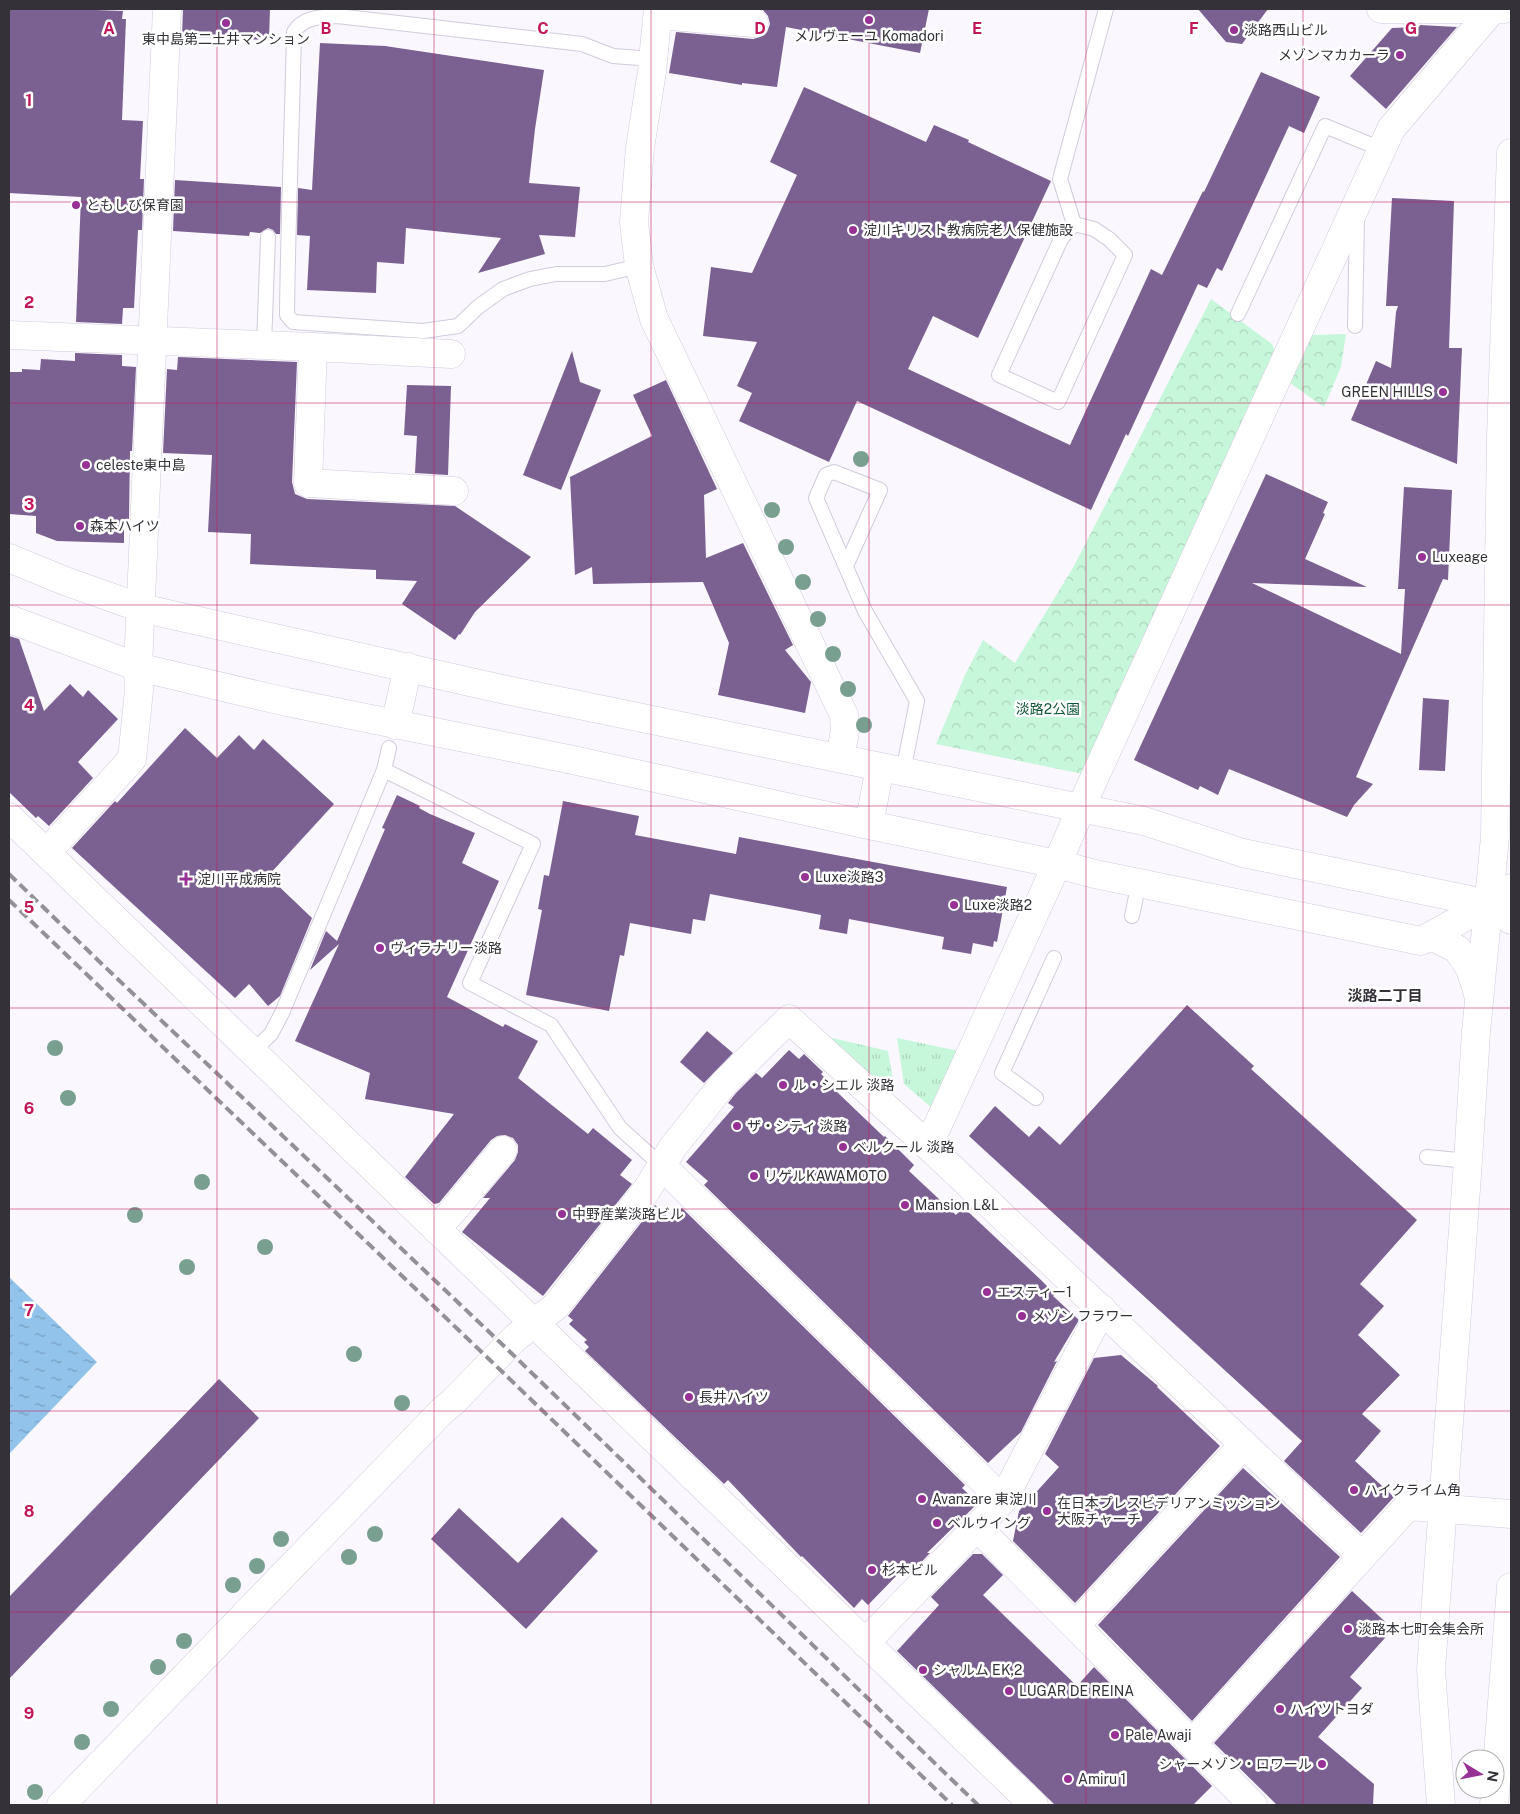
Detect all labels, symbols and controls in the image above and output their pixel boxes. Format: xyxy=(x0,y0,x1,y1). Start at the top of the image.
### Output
marker: メルヴェーユ Komadori xyxy=(863,14,875,26)
marker: 東中島第二土井マンション xyxy=(220,17,232,29)
text: A xyxy=(103,19,115,38)
text: B xyxy=(321,19,332,38)
text: C xyxy=(537,19,549,38)
text: D xyxy=(754,19,766,38)
text: E xyxy=(972,19,982,38)
text: F xyxy=(1189,19,1199,38)
text: G xyxy=(1405,19,1417,38)
place label: 淡路西山ビル xyxy=(1244,22,1328,38)
marker: 淡路西山ビル xyxy=(1228,24,1240,36)
place label: メルヴェーユ Komadori xyxy=(794,28,944,44)
place label: 東中島第二土井マンション xyxy=(142,31,310,47)
place label: メゾンマカカーラ xyxy=(1278,47,1390,63)
marker: メゾンマカカーラ xyxy=(1394,49,1406,61)
text: 1 xyxy=(26,91,32,110)
place label: ともしび保育園 xyxy=(86,197,184,213)
marker: ともしび保育園 xyxy=(70,199,82,211)
place label: 淀川キリスト教病院老人保健施設 xyxy=(863,222,1073,238)
marker: 淀川キリスト教病院老人保健施設 xyxy=(847,224,859,236)
text: 2 xyxy=(24,293,34,312)
place label: GREEN HILLS xyxy=(1341,384,1433,400)
marker: GREEN HILLS xyxy=(1437,386,1449,398)
place label: celeste東中島 xyxy=(96,457,185,473)
marker: celeste東中島 xyxy=(80,459,92,471)
text: 3 xyxy=(24,495,34,514)
place label: 森本ハイツ xyxy=(90,518,160,534)
marker: 森本ハイツ xyxy=(74,520,86,532)
place label: Luxeage xyxy=(1432,549,1488,565)
marker: Luxeage xyxy=(1416,551,1428,563)
text: 4 xyxy=(24,696,35,715)
park label: 淡路2公園 xyxy=(1016,701,1080,717)
place label: Luxe淡路3 xyxy=(815,869,884,885)
place label: 淀川平成病院 xyxy=(197,871,281,887)
marker: Luxe淡路3 xyxy=(799,871,811,883)
marker: 淀川平成病院 xyxy=(179,872,193,886)
place label: Luxe淡路2 xyxy=(964,897,1032,913)
text: 5 xyxy=(24,898,35,917)
marker: Luxe淡路2 xyxy=(948,899,960,911)
place label: ヴィラナリー淡路 xyxy=(390,940,502,956)
marker: ヴィラナリー淡路 xyxy=(374,942,386,954)
district label: 淡路二丁目 xyxy=(1347,987,1423,1004)
place label: ル・シエル 淡路 xyxy=(793,1077,894,1093)
marker: ル・シエル 淡路 xyxy=(777,1079,789,1091)
text: 6 xyxy=(24,1099,34,1118)
place label: ザ・シティ 淡路 xyxy=(747,1118,848,1134)
marker: ザ・シティ 淡路 xyxy=(731,1120,743,1132)
place label: ベルクール 淡路 xyxy=(853,1139,954,1155)
marker: ベルクール 淡路 xyxy=(837,1141,849,1153)
place label: リゲルKAWAMOTO xyxy=(764,1168,887,1184)
marker: リゲルKAWAMOTO xyxy=(748,1170,760,1182)
place label: Mansion L&L xyxy=(915,1197,999,1213)
marker: Mansion L&L xyxy=(899,1199,911,1211)
place label: 中野産業淡路ビル xyxy=(572,1206,684,1222)
marker: 中野産業淡路ビル xyxy=(556,1208,568,1220)
place label: エスティー1 xyxy=(997,1284,1072,1300)
marker: エスティー1 xyxy=(981,1286,993,1298)
text: 7 xyxy=(24,1301,34,1320)
place label: メゾン フラワー xyxy=(1032,1308,1133,1324)
marker: メゾン フラワー xyxy=(1016,1310,1028,1322)
place label: 長井ハイツ xyxy=(699,1389,769,1405)
marker: 長井ハイツ xyxy=(683,1391,695,1403)
place label: ハイクライム角 xyxy=(1364,1482,1461,1498)
marker: ハイクライム角 xyxy=(1348,1484,1360,1496)
place label: Avanzare 東淀川 xyxy=(932,1491,1037,1507)
marker: Avanzare 東淀川 xyxy=(916,1493,928,1505)
place label: 在日本プレスビデリアンミッション 大阪チャーチ xyxy=(1057,1495,1280,1527)
text: 8 xyxy=(24,1502,35,1521)
marker: 在日本プレスビデリアンミッション 大阪チャーチ xyxy=(1041,1505,1053,1517)
place label: ベルウイング xyxy=(947,1515,1031,1531)
marker: ベルウイング xyxy=(931,1517,943,1529)
place label: 杉本ビル xyxy=(882,1562,938,1578)
marker: 杉本ビル xyxy=(866,1564,878,1576)
place label: 淡路本七町会集会所 xyxy=(1358,1621,1484,1637)
marker: 淡路本七町会集会所 xyxy=(1342,1623,1354,1635)
place label: シャルム EK,2 xyxy=(933,1662,1022,1678)
marker: シャルム EK,2 xyxy=(917,1664,929,1676)
place label: LUGAR DE REINA xyxy=(1019,1683,1134,1699)
marker: LUGAR DE REINA xyxy=(1003,1685,1015,1697)
place label: ハイツトヨダ xyxy=(1290,1701,1374,1717)
marker: ハイツトヨダ xyxy=(1274,1703,1286,1715)
text: 9 xyxy=(24,1704,34,1723)
place label: Pale Awaji xyxy=(1125,1727,1191,1743)
marker: Pale Awaji xyxy=(1109,1729,1121,1741)
north arrow xyxy=(1455,1749,1505,1799)
place label: シャーメゾン・ロワール xyxy=(1159,1756,1312,1772)
marker: シャーメゾン・ロワール xyxy=(1316,1758,1328,1770)
text: N xyxy=(1484,1769,1502,1783)
place label: Amiru 1 xyxy=(1078,1771,1126,1787)
marker: Amiru 1 xyxy=(1062,1773,1074,1785)

